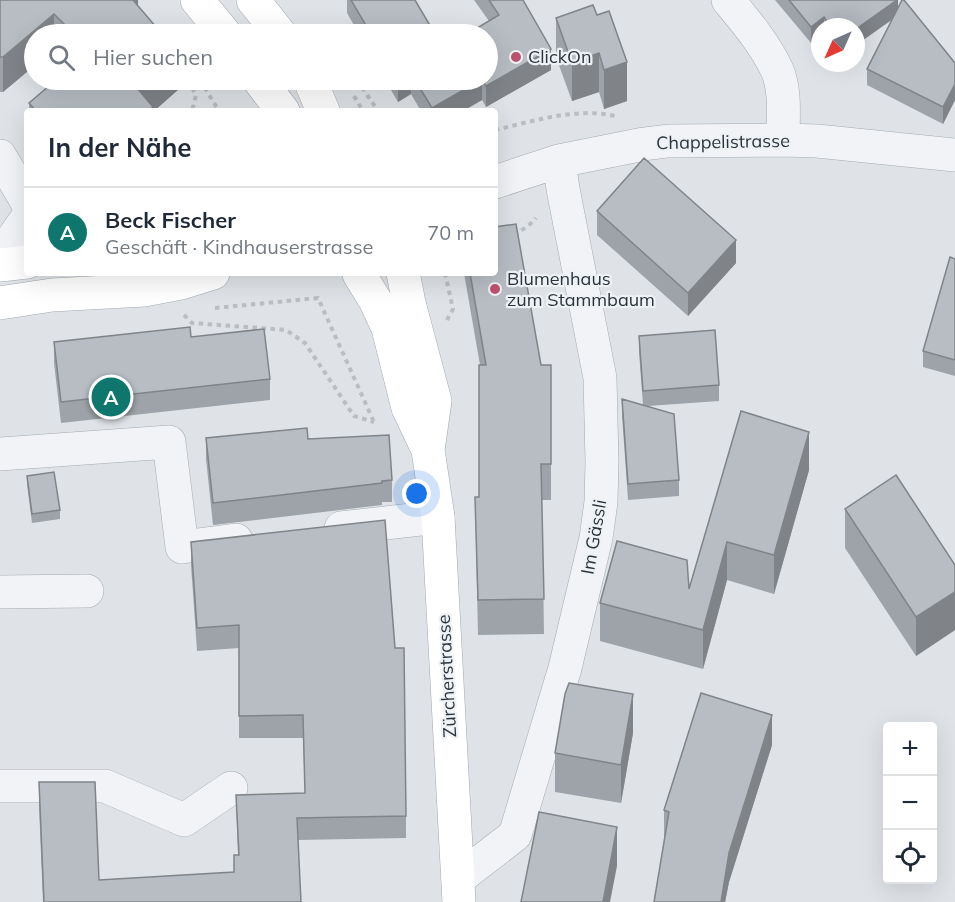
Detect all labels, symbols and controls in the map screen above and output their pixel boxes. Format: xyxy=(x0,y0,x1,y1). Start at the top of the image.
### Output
north arrow xyxy=(811,18,865,72)
search box xyxy=(24,24,498,90)
icon: search xyxy=(45,41,78,74)
text: Hier suchen xyxy=(93,43,213,71)
place label: ClickOn xyxy=(528,45,592,68)
marker: ClickOn xyxy=(509,50,523,64)
street label: Chappelistrasse xyxy=(656,129,790,154)
text: In der Nähe xyxy=(48,131,192,164)
text: Beck Fischer xyxy=(105,206,236,234)
text: A xyxy=(60,220,75,245)
text: 70 m xyxy=(427,220,474,245)
text: Geschäft · Kindhauserstrasse xyxy=(105,234,373,259)
place label: Blumenhaus zum Stammbaum xyxy=(507,267,655,311)
marker: Blumenhaus zum Stammbaum xyxy=(488,282,502,296)
pin: A xyxy=(92,374,130,420)
your location xyxy=(402,479,431,508)
street label: Im Gässli xyxy=(576,498,611,576)
street label: Zürcherstrasse xyxy=(432,614,461,738)
map controls xyxy=(883,722,937,884)
button: + xyxy=(883,722,937,776)
button: − xyxy=(883,776,937,830)
button: locate xyxy=(883,830,937,884)

